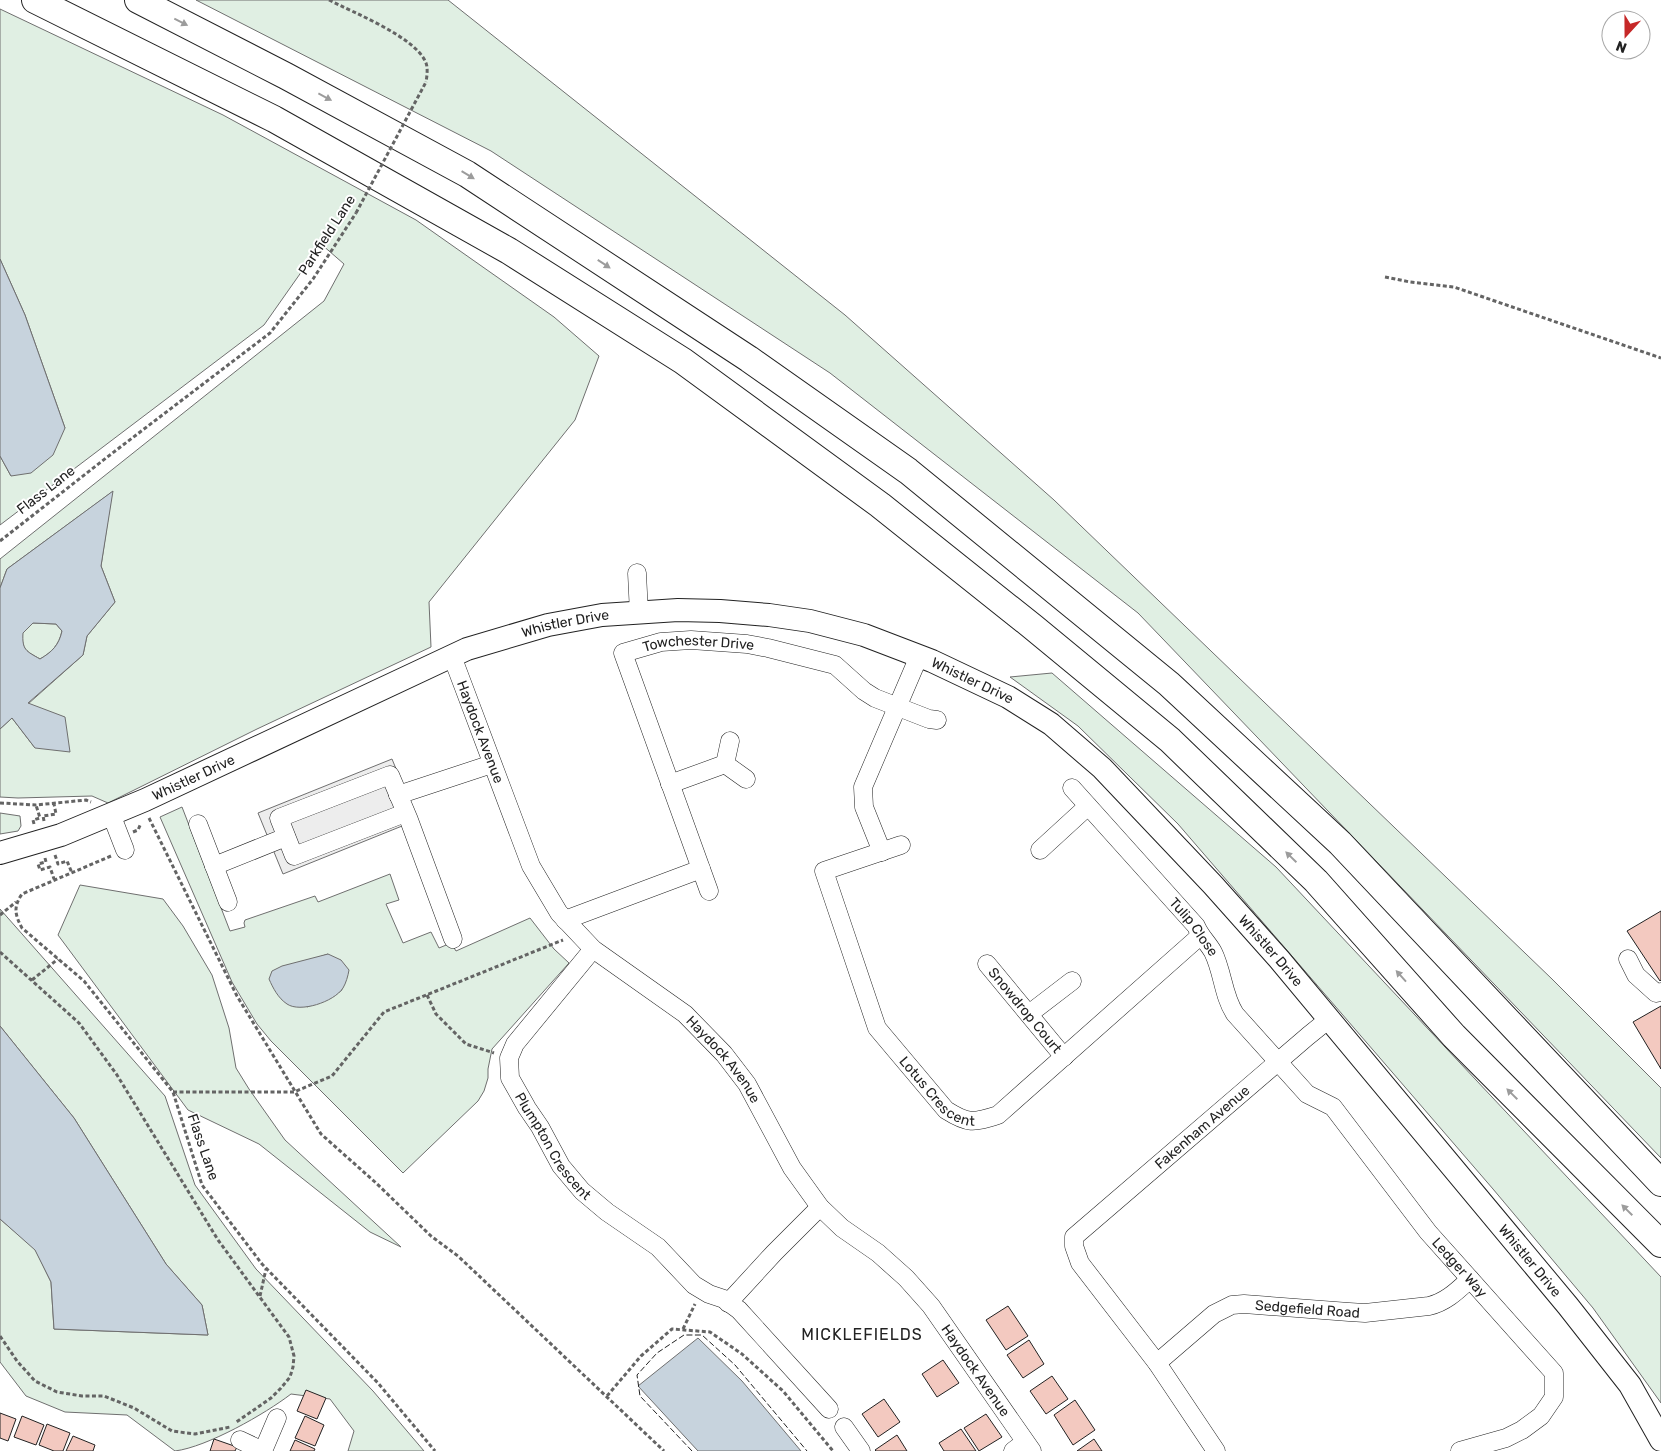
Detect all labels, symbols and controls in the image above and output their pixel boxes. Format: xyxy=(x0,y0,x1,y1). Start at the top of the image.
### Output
north arrow xyxy=(1601,10,1651,60)
one-way arrow xyxy=(174,18,188,26)
text: N xyxy=(1614,37,1629,56)
one-way arrow xyxy=(318,93,333,101)
one-way arrow xyxy=(461,170,474,179)
street label: Parkfield Lane xyxy=(295,192,359,278)
one-way arrow xyxy=(597,259,611,268)
street label: Flass Lane xyxy=(14,462,79,518)
street label: Whistler Drive xyxy=(519,606,610,641)
street label: Towchester Drive xyxy=(641,631,756,655)
street label: Whistler Drive xyxy=(929,653,1017,707)
street label: Haydock Avenue xyxy=(453,678,508,786)
street label: Whistler Drive xyxy=(149,751,237,804)
one-way arrow xyxy=(1285,851,1297,863)
street label: Tulip Close xyxy=(1166,894,1222,959)
street label: Whistler Drive xyxy=(1235,911,1307,990)
street label: Snowdrop Court xyxy=(985,964,1066,1057)
one-way arrow xyxy=(1395,970,1407,982)
street label: Haydock Avenue xyxy=(683,1012,764,1106)
street label: Lotus Crescent xyxy=(896,1053,976,1129)
street label: Fakenham Avenue xyxy=(1151,1081,1253,1172)
one-way arrow xyxy=(1507,1088,1519,1100)
street label: Plumpton Crescent xyxy=(511,1089,595,1204)
street label: Flass Lane xyxy=(184,1112,222,1183)
one-way arrow xyxy=(1621,1204,1633,1216)
street label: Whistler Drive xyxy=(1495,1221,1565,1300)
street label: Ledger Way xyxy=(1429,1234,1491,1301)
street label: Sedgefield Road xyxy=(1254,1296,1360,1321)
street label: Haydock Avenue xyxy=(938,1321,1014,1420)
district label: MICKLEFIELDS xyxy=(801,1325,923,1344)

